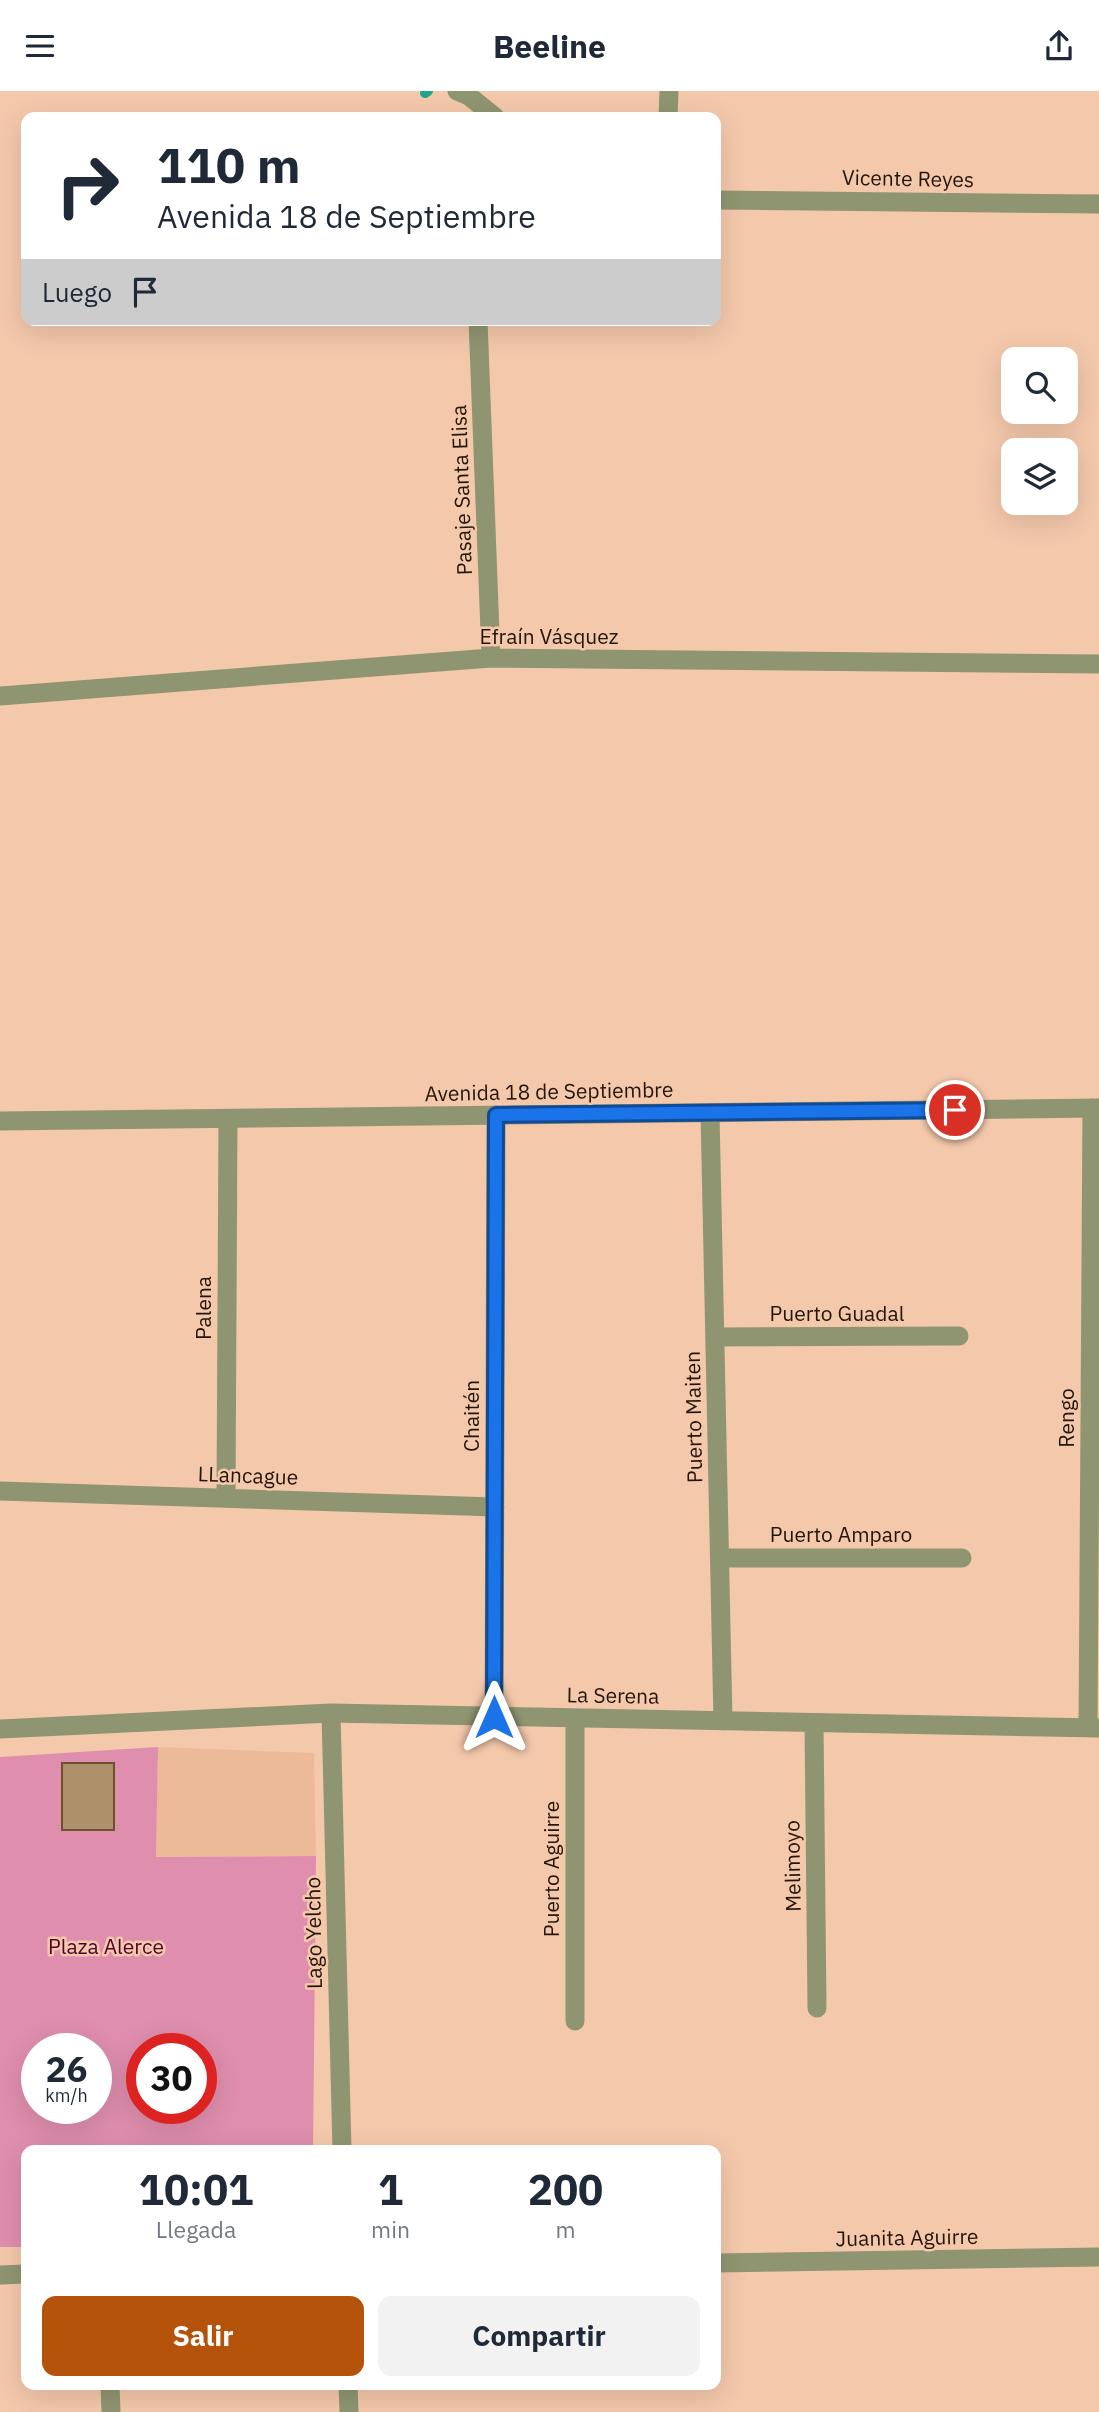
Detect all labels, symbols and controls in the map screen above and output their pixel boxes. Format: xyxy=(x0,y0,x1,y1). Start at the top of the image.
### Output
text: Beeline xyxy=(493,25,606,67)
icon: menu xyxy=(21,27,59,65)
icon: share xyxy=(1040,27,1078,65)
text: 110 m xyxy=(157,133,301,196)
icon: right xyxy=(42,140,133,231)
street label: Vicente Reyes xyxy=(842,163,974,193)
text: Avenida 18 de Septiembre xyxy=(157,195,536,237)
icon: arrive xyxy=(126,273,164,311)
text: Luego xyxy=(42,275,112,309)
map controls xyxy=(1001,347,1078,515)
button: search xyxy=(1001,347,1078,424)
street label: Pasaje Santa Elisa xyxy=(444,404,478,576)
button: layers xyxy=(1001,438,1078,515)
street label: Efraín Vásquez xyxy=(480,622,619,650)
street label: Avenida 18 de Septiembre xyxy=(424,1075,674,1107)
pin xyxy=(925,1080,985,1140)
icon: arrive xyxy=(936,1091,974,1129)
street label: Palena xyxy=(189,1276,217,1340)
street label: Puerto Guadal xyxy=(770,1299,905,1327)
street label: Puerto Maiten xyxy=(678,1351,708,1483)
street label: Chaitén xyxy=(457,1380,485,1452)
street label: Rengo xyxy=(1052,1388,1080,1448)
street label: LLancague xyxy=(197,1459,299,1491)
street label: Puerto Amparo xyxy=(770,1520,912,1548)
position arrow xyxy=(457,1680,531,1754)
street label: La Serena xyxy=(566,1680,660,1710)
street label: Puerto Aguirre xyxy=(537,1801,565,1937)
street label: Melimoyo xyxy=(777,1820,807,1912)
street label: Lago Yelcho xyxy=(298,1877,328,1989)
park label: Plaza Alerce xyxy=(48,1932,164,1960)
speed limit sign: 30 xyxy=(126,2033,217,2124)
text: 26 xyxy=(45,2046,88,2092)
text: km/h xyxy=(45,2084,88,2107)
text: 10:01 xyxy=(139,2162,253,2217)
text: 1 xyxy=(378,2162,403,2217)
text: 200 xyxy=(528,2162,603,2217)
text: Llegada xyxy=(156,2214,236,2244)
text: min xyxy=(371,2214,410,2244)
text: m xyxy=(555,2214,576,2244)
street label: Juanita Aguirre xyxy=(835,2222,979,2252)
button: Salir xyxy=(42,2296,364,2376)
button: Compartir xyxy=(378,2296,700,2376)

